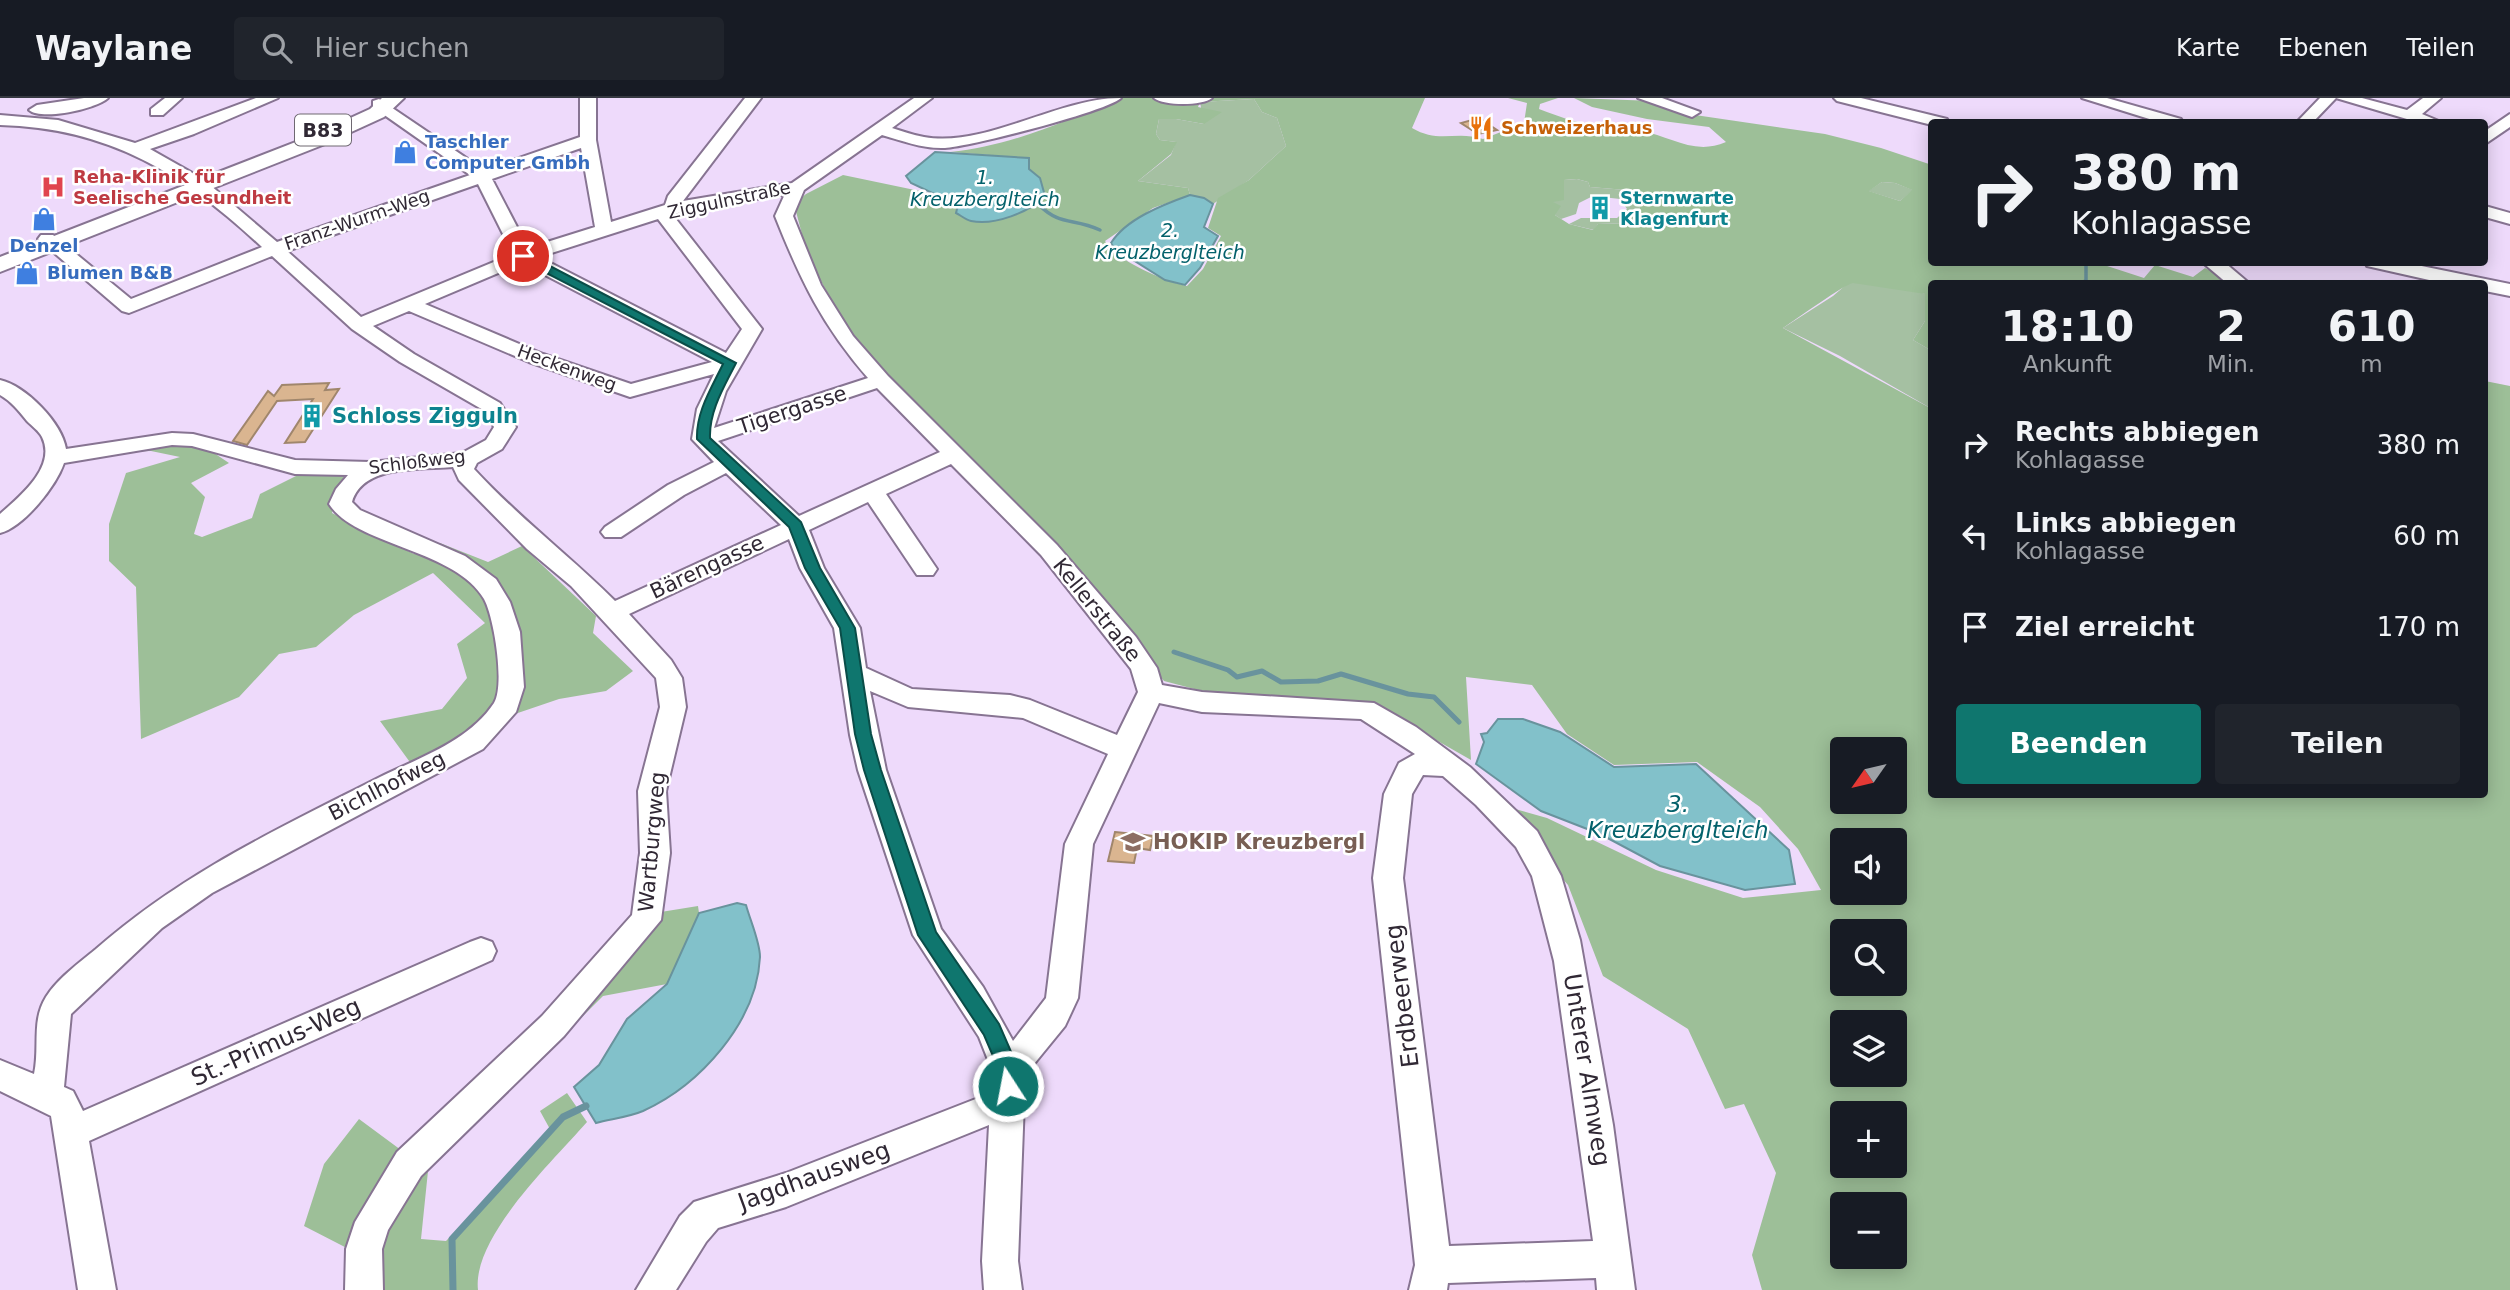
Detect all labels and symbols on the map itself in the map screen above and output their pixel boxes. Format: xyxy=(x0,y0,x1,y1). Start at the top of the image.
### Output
road number: B83 xyxy=(295,114,351,146)
restaurant icon: Schweizerhaus xyxy=(1467,114,1495,142)
place label: Schweizerhaus xyxy=(1501,117,1653,138)
place label: Taschler Computer Gmbh xyxy=(425,131,590,173)
shop icon: Taschler Computer Gmbh xyxy=(391,138,419,166)
place label: Reha-Klinik für Seelische Gesundheit xyxy=(73,166,292,208)
water label: 1. Kreuzberglteich xyxy=(910,166,1060,210)
hospital icon: Reha-Klinik für Seelische Gesundheit xyxy=(39,173,67,201)
street label: Ziggulnstraße xyxy=(665,176,792,223)
street label: Franz-Wurm-Weg xyxy=(281,185,432,254)
place label: Sternwarte Klagenfurt xyxy=(1620,187,1734,229)
building icon: Sternwarte Klagenfurt xyxy=(1586,194,1614,222)
shop icon: Denzel xyxy=(30,205,58,233)
water label: 2. Kreuzberglteich xyxy=(1095,219,1245,263)
pin xyxy=(493,226,553,286)
place label: Denzel xyxy=(10,235,78,256)
shop icon: Blumen B&B xyxy=(13,259,41,287)
place label: Blumen B&B xyxy=(47,262,173,283)
street label: Heckenweg xyxy=(515,340,620,395)
street label: Tigergasse xyxy=(733,381,850,439)
building icon: Schloss Zigguln xyxy=(298,402,326,430)
place label: Schloss Zigguln xyxy=(332,404,518,428)
street label: Schloßweg xyxy=(367,445,467,478)
street label: Bärengasse xyxy=(646,530,768,604)
street label: Kellerstraße xyxy=(1048,554,1146,666)
north arrow xyxy=(1830,737,1908,814)
street label: Bichlhofweg xyxy=(325,746,449,826)
street label: Wartburgweg xyxy=(634,771,670,913)
water label: 3. Kreuzberglteich xyxy=(1587,791,1769,843)
school or university icon: HOKIP Kreuzbergl xyxy=(1119,828,1147,856)
place label: HOKIP Kreuzbergl xyxy=(1153,830,1365,854)
street label: Erdbeerweg xyxy=(1379,923,1425,1069)
street label: Unterer Almweg xyxy=(1558,972,1616,1168)
street label: St.-Primus-Weg xyxy=(187,992,365,1092)
position arrow xyxy=(971,1049,1045,1123)
street label: Jagdhausweg xyxy=(732,1136,894,1217)

